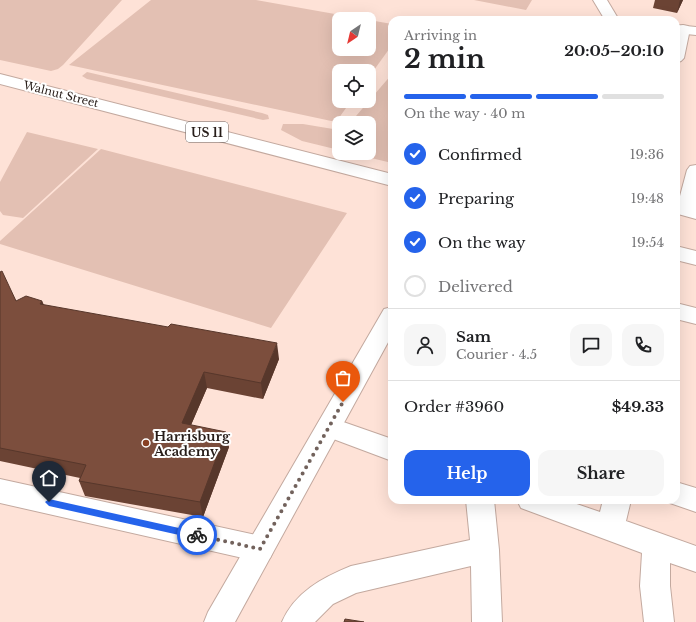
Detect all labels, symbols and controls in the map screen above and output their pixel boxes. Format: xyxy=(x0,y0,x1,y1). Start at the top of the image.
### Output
north arrow xyxy=(332,12,376,56)
map controls xyxy=(332,12,376,160)
text: Arriving in xyxy=(404,27,477,44)
text: 20:05–20:10 xyxy=(564,41,664,60)
text: 2 min xyxy=(404,43,485,75)
button: locate xyxy=(332,64,376,108)
street label: Walnut Street xyxy=(21,78,101,110)
text: On the way · 40 m xyxy=(404,105,525,122)
button: layers xyxy=(332,116,376,160)
road number: US 11 xyxy=(186,122,228,142)
icon: check xyxy=(404,143,426,165)
text: Confirmed xyxy=(438,145,522,164)
text: 19:36 xyxy=(630,146,664,163)
icon: check xyxy=(404,187,426,209)
text: Preparing xyxy=(438,189,514,208)
text: 19:48 xyxy=(631,190,664,207)
icon: check xyxy=(404,231,426,253)
text: On the way xyxy=(438,233,526,252)
text: 19:54 xyxy=(631,234,664,251)
text: Delivered xyxy=(438,277,513,296)
button: person xyxy=(404,324,446,366)
button: chat xyxy=(570,324,612,366)
button: phone xyxy=(622,324,664,366)
text: Sam xyxy=(456,327,491,346)
text: Courier · 4.5 xyxy=(456,346,537,363)
pin xyxy=(326,361,360,402)
icon: bag xyxy=(332,367,354,389)
text: Order #3960 xyxy=(404,397,504,416)
text: $49.33 xyxy=(612,397,664,416)
place label: Harrisburg Academy xyxy=(153,428,231,460)
marker: Harrisburg Academy xyxy=(141,438,151,448)
button: Help xyxy=(404,450,530,496)
button: Share xyxy=(538,450,664,496)
pin xyxy=(32,461,66,502)
icon: home xyxy=(38,467,60,489)
courier xyxy=(177,515,217,555)
icon: bike xyxy=(186,524,208,546)

